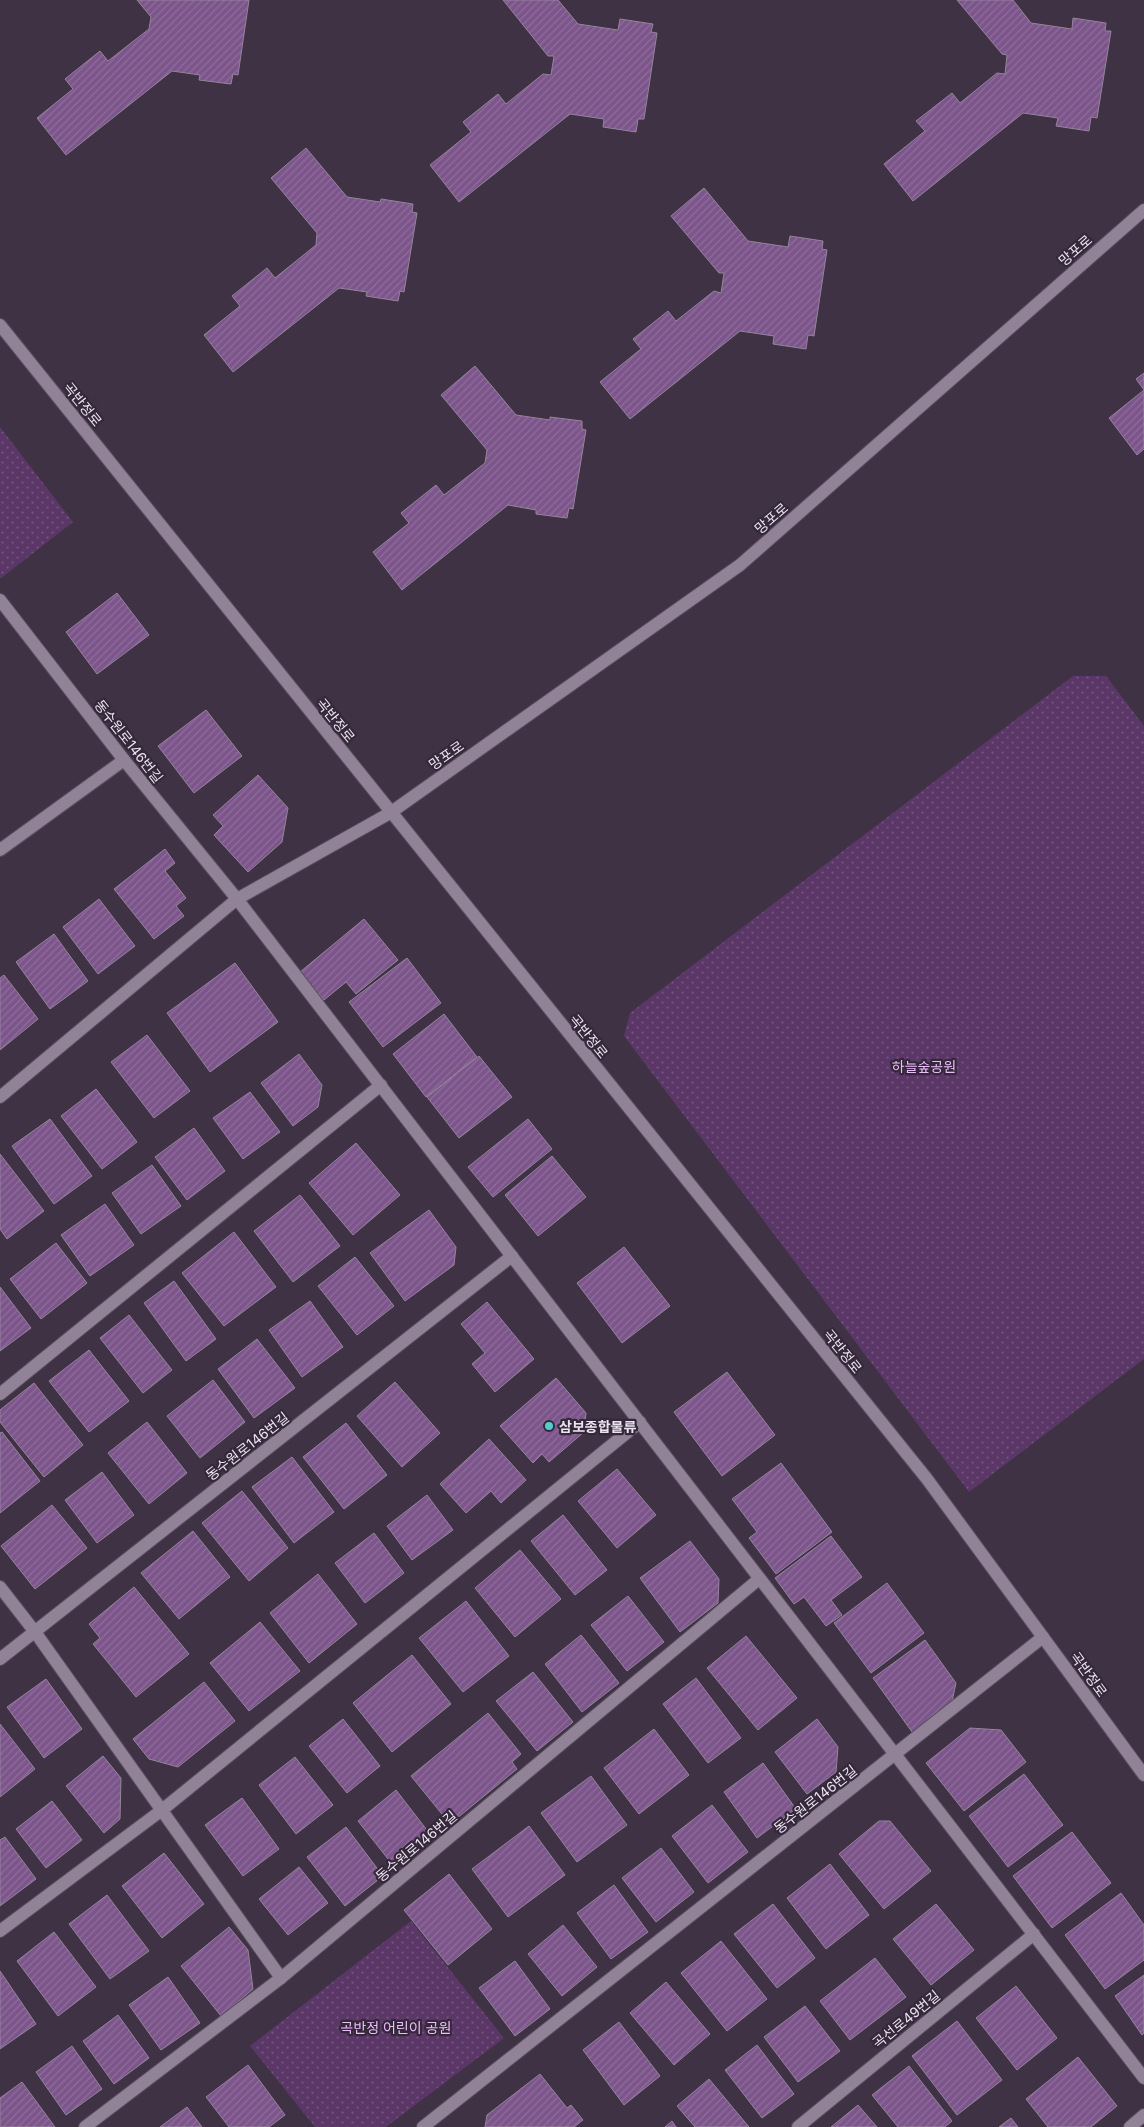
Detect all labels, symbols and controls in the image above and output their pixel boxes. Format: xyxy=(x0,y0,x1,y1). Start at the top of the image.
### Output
street label: 망포로 xyxy=(1055,231,1095,269)
street label: 곡반정로 xyxy=(60,379,106,429)
street label: 망포로 xyxy=(751,499,791,537)
street label: 곡반정로 xyxy=(313,695,359,745)
street label: 동수원로146번길 xyxy=(91,696,167,786)
street label: 망포로 xyxy=(425,737,467,773)
street label: 곡반정로 xyxy=(566,1011,612,1061)
park label: 하늘숲공원 xyxy=(892,1058,956,1075)
street label: 곡반정로 xyxy=(820,1326,866,1376)
street label: 동수원로146번길 xyxy=(202,1408,292,1484)
place label: 삼보종합물류 xyxy=(559,1418,636,1435)
marker: 삼보종합물류 xyxy=(543,1420,555,1432)
street label: 곡반정로 xyxy=(1067,1648,1111,1700)
street label: 동수원로146번길 xyxy=(770,1761,860,1837)
street label: 동수원로146번길 xyxy=(372,1807,460,1885)
street label: 곡선로49번길 xyxy=(869,1987,943,2051)
park label: 곡반정 어린이 공원 xyxy=(341,2019,451,2036)

